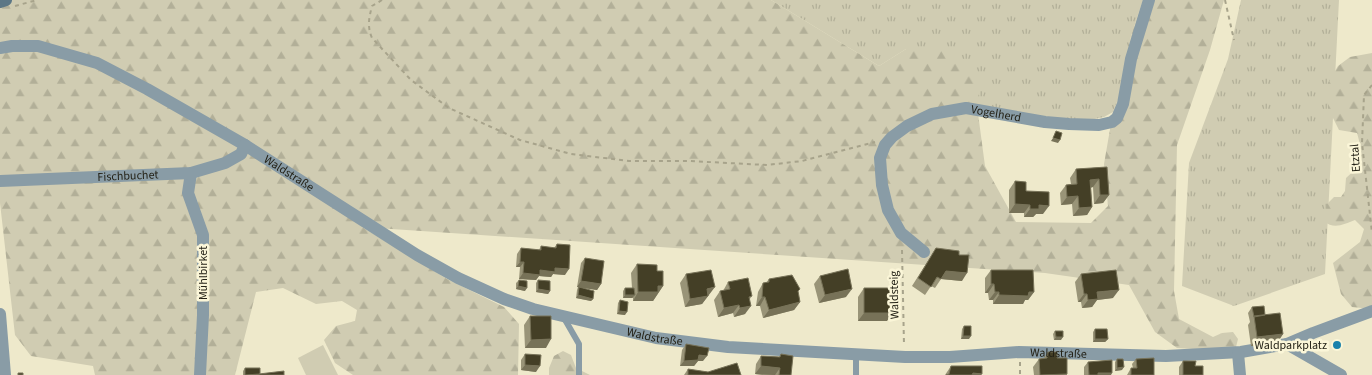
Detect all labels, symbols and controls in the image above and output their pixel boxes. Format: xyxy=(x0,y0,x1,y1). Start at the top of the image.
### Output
street label: Vogelherd xyxy=(970,101,1022,127)
street label: Etztal xyxy=(1346,143,1365,173)
street label: Waldstraße xyxy=(260,151,317,196)
street label: Fischbuchet xyxy=(97,166,159,186)
street label: Mühlbirket xyxy=(195,246,212,300)
street label: Waldsteig xyxy=(886,271,903,319)
street label: Waldstraße xyxy=(625,323,684,350)
place label: Waldparkplatz xyxy=(1255,337,1327,354)
marker: Waldparkplatz xyxy=(1331,339,1343,351)
street label: Waldstraße xyxy=(1030,344,1087,363)

